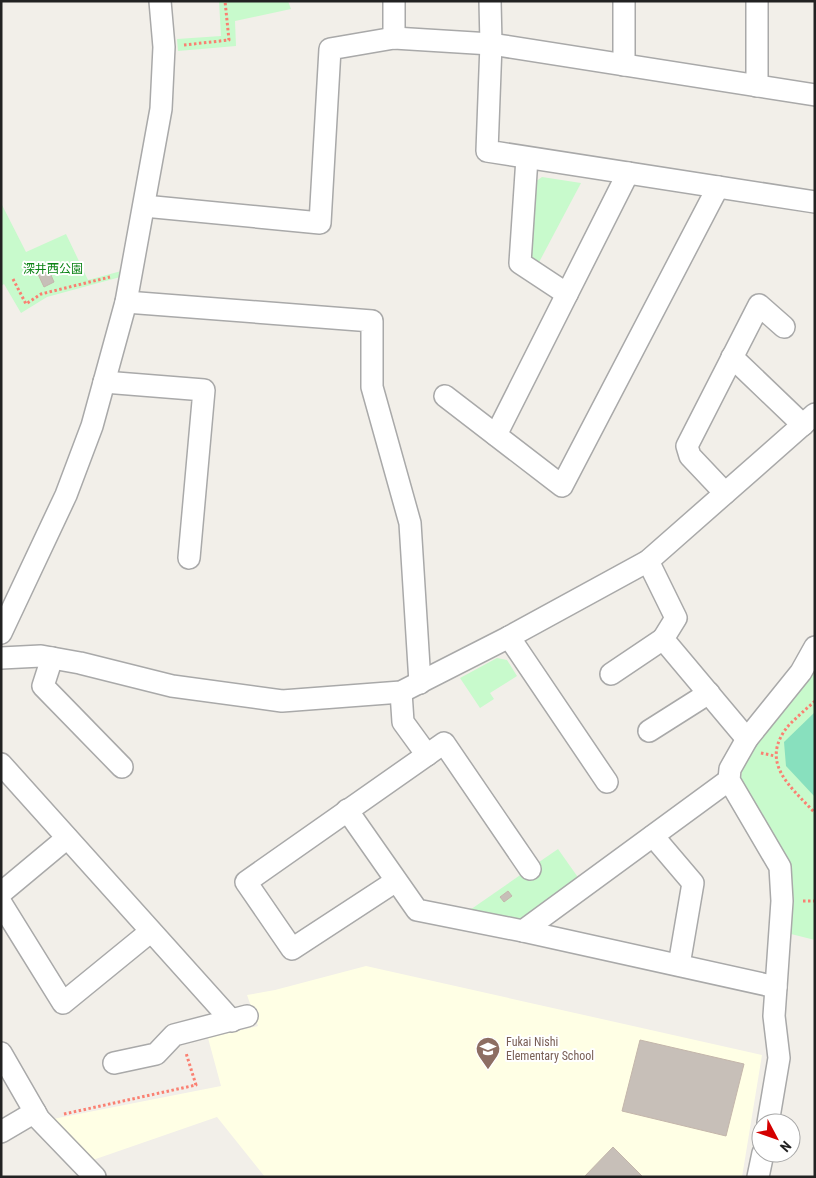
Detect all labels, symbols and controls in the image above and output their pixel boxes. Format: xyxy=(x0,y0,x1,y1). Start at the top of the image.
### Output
park label: 深井西公園 xyxy=(23,262,83,276)
place label: Fukai Nishi Elementary School xyxy=(506,1035,594,1063)
school or university icon: Fukai Nishi Elementary School xyxy=(475,1036,501,1070)
north arrow xyxy=(751,1113,801,1163)
text: N xyxy=(777,1138,795,1155)

